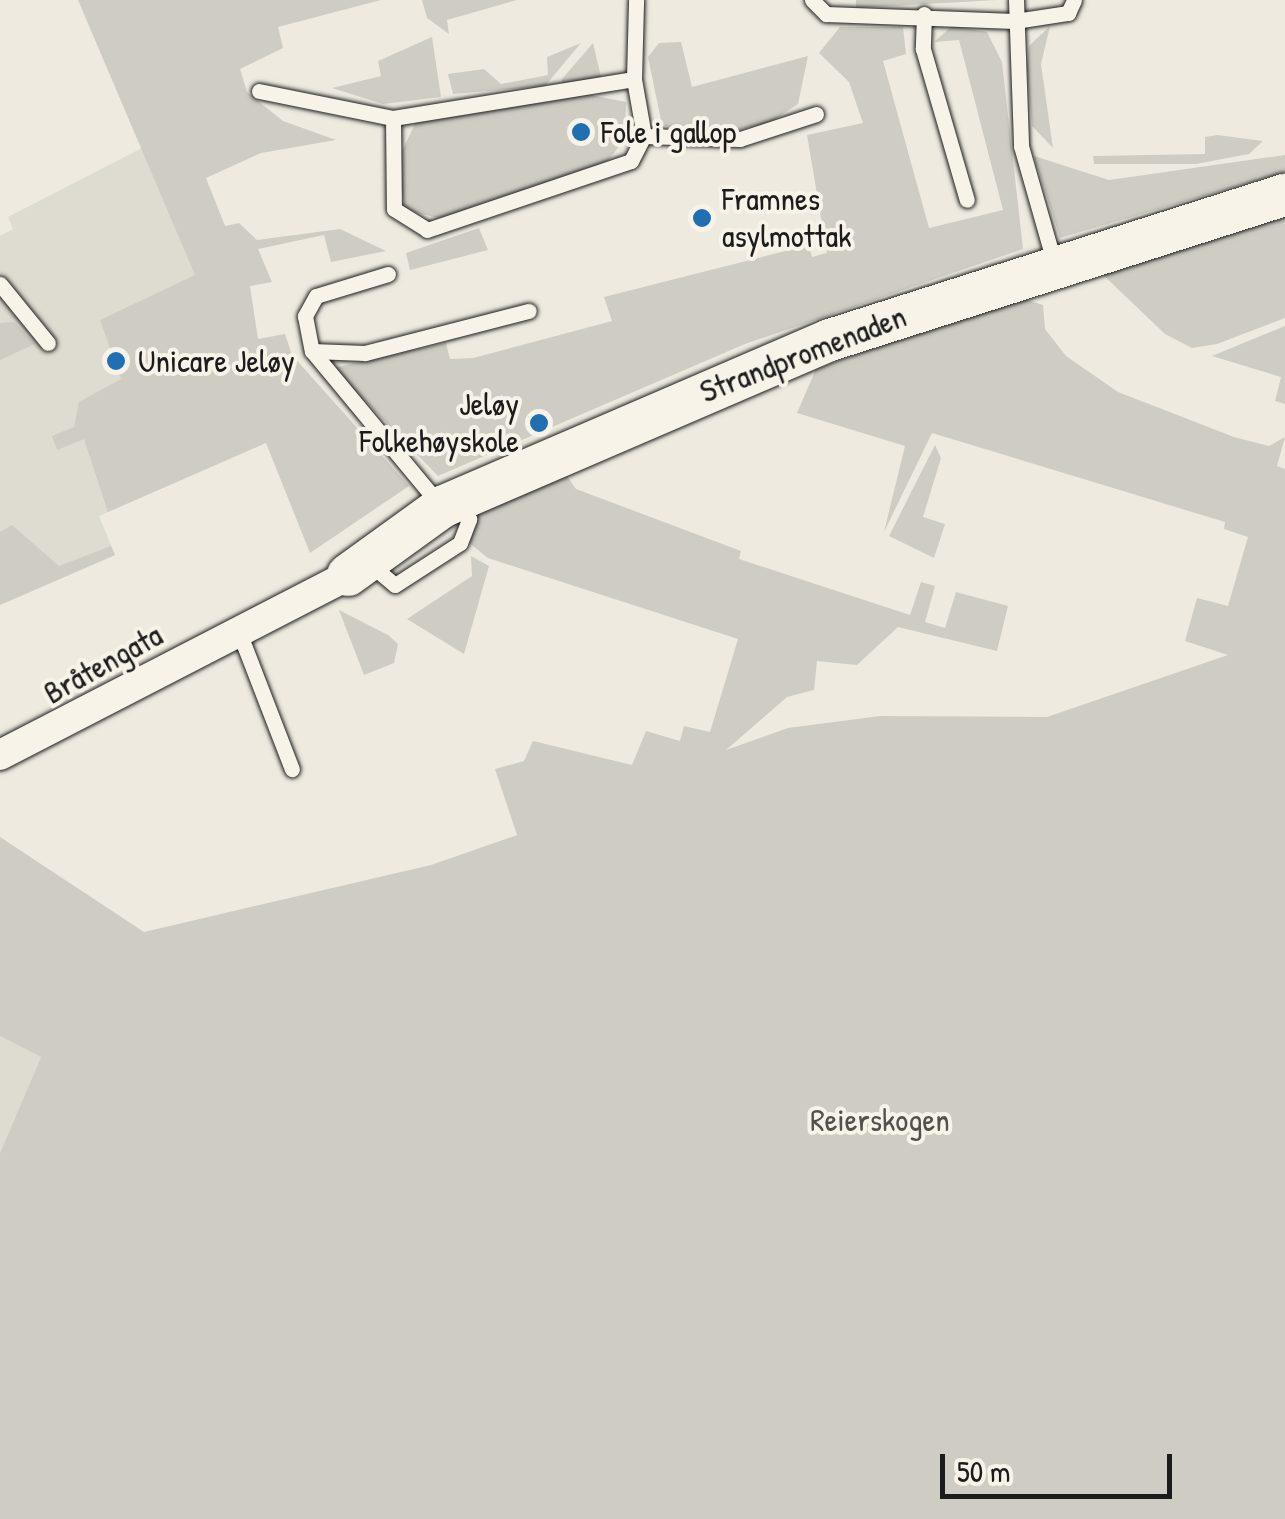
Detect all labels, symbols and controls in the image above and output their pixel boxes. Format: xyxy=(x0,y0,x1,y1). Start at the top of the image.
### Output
place label: Fole i gallop xyxy=(601,113,736,151)
marker: Fole i gallop xyxy=(570,121,592,143)
place label: Framnes asylmottak xyxy=(722,181,851,256)
marker: Framnes asylmottak xyxy=(691,207,713,229)
street label: Strandpromenaden xyxy=(695,297,911,411)
place label: Unicare Jeløy xyxy=(138,342,295,380)
marker: Unicare Jeløy xyxy=(103,348,129,374)
place label: Jeløy Folkehøyskole xyxy=(359,386,519,461)
marker: Jeløy Folkehøyskole xyxy=(528,412,550,434)
street label: Bråtengata xyxy=(37,616,169,712)
park label: Reierskogen xyxy=(810,1101,950,1139)
scale bar xyxy=(945,1434,1178,1496)
text: 50 m xyxy=(957,1451,1010,1491)

